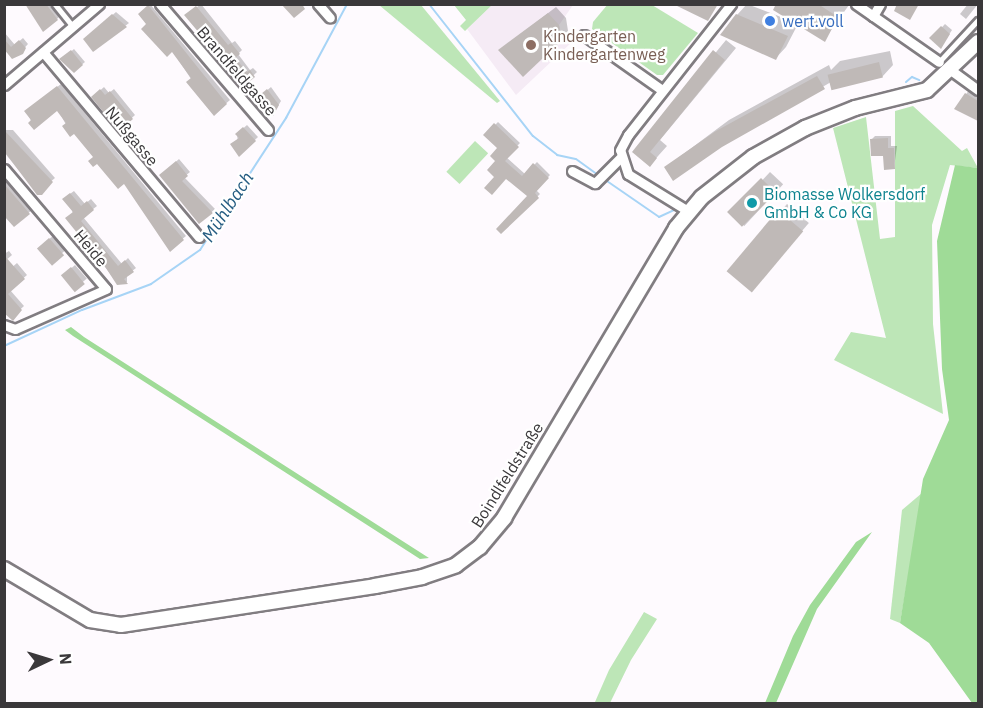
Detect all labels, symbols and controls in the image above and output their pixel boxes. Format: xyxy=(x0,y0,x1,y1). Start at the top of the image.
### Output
place label: wert.voll xyxy=(782,11,844,31)
marker: wert.voll xyxy=(763,14,777,28)
street label: Brandfeldgasse xyxy=(193,22,281,120)
place label: Kindergarten Kindergartenweg xyxy=(543,26,665,64)
marker: Kindergarten Kindergartenweg xyxy=(524,38,538,52)
street label: Nußgasse xyxy=(102,102,162,170)
water label: Mühlbach xyxy=(197,168,259,246)
place label: Biomasse Wolkersdorf GmbH & Co KG xyxy=(764,184,925,222)
marker: Biomasse Wolkersdorf GmbH & Co KG xyxy=(745,196,759,210)
street label: Heide xyxy=(70,226,112,270)
street label: Boindlfeldstraße xyxy=(467,419,547,531)
north arrow xyxy=(18,630,78,690)
text: N xyxy=(56,652,76,665)

